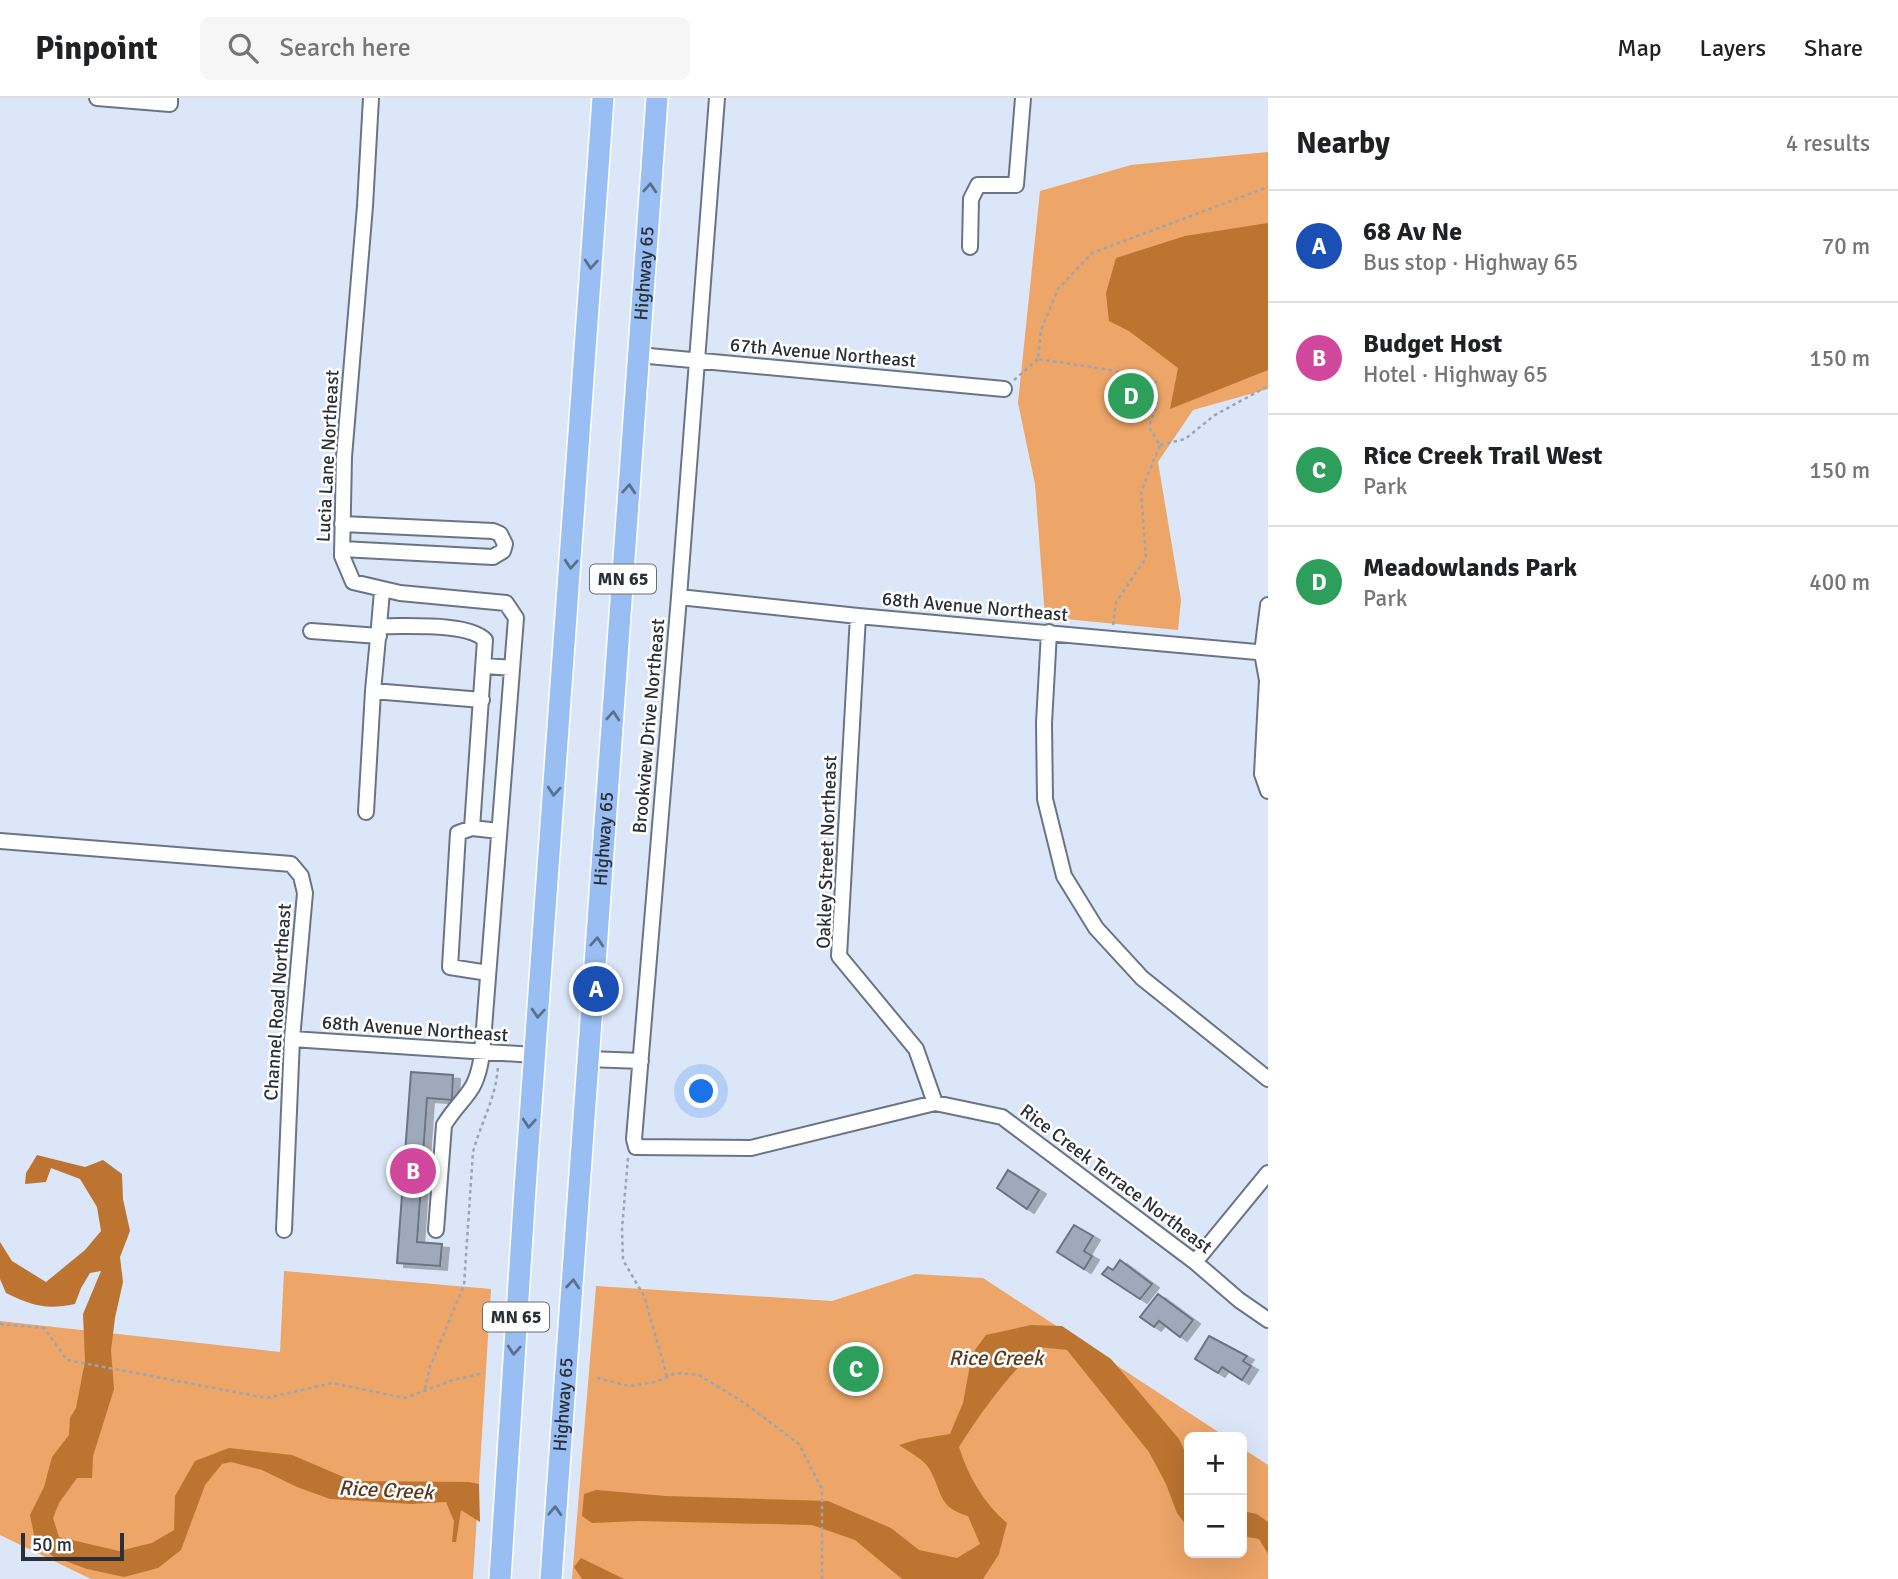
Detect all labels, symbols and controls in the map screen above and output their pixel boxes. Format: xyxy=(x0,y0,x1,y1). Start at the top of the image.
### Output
search box xyxy=(200,17,690,80)
text: Pinpoint xyxy=(35,28,158,69)
icon: search xyxy=(224,29,262,67)
text: Search here xyxy=(280,32,411,64)
text: Map xyxy=(1617,33,1662,63)
text: Layers xyxy=(1700,33,1766,63)
text: Share xyxy=(1804,33,1863,63)
text: Nearby xyxy=(1296,125,1390,162)
text: 4 results xyxy=(1786,129,1870,158)
one-way arrow xyxy=(642,183,657,194)
text: 68 Av Ne xyxy=(1363,216,1462,248)
street label: Highway 65 xyxy=(629,225,660,321)
text: A xyxy=(1312,232,1326,261)
text: 70 m xyxy=(1822,232,1870,261)
text: Bus stop · Highway 65 xyxy=(1363,248,1578,277)
one-way arrow xyxy=(584,259,599,270)
text: Budget Host xyxy=(1363,328,1502,360)
street label: 67th Avenue Northeast xyxy=(729,333,917,373)
text: B xyxy=(1312,344,1326,373)
text: 150 m xyxy=(1809,344,1870,373)
text: Hotel · Highway 65 xyxy=(1363,360,1548,389)
street label: Lucia Lane Northeast xyxy=(311,369,345,543)
pin: D xyxy=(1108,370,1154,422)
text: Rice Creek Trail West xyxy=(1363,440,1602,472)
text: C xyxy=(1312,456,1326,485)
text: 150 m xyxy=(1809,456,1870,485)
text: Park xyxy=(1363,472,1407,501)
one-way arrow xyxy=(621,483,636,494)
text: Meadowlands Park xyxy=(1363,552,1577,584)
one-way arrow xyxy=(564,559,579,570)
road number: MN 65 xyxy=(590,564,656,593)
text: D xyxy=(1311,568,1327,597)
text: 400 m xyxy=(1809,568,1870,597)
text: Park xyxy=(1363,584,1407,613)
street label: 68th Avenue Northeast xyxy=(881,587,1069,627)
street label: Brookview Drive Northeast xyxy=(628,617,670,835)
one-way arrow xyxy=(605,710,620,721)
street label: Oakley Street Northeast xyxy=(812,754,842,949)
one-way arrow xyxy=(547,786,562,797)
street label: Highway 65 xyxy=(589,791,619,887)
street label: Channel Road Northeast xyxy=(259,902,297,1101)
one-way arrow xyxy=(589,937,604,948)
pin: A xyxy=(573,963,619,1015)
one-way arrow xyxy=(530,1008,545,1019)
street label: 68th Avenue Northeast xyxy=(321,1011,509,1048)
your location xyxy=(684,1074,718,1108)
street label: Rice Creek Terrace Northeast xyxy=(1015,1099,1217,1259)
one-way arrow xyxy=(522,1118,537,1129)
pin: B xyxy=(390,1145,436,1197)
one-way arrow xyxy=(565,1278,580,1289)
road number: MN 65 xyxy=(483,1302,549,1332)
pin: C xyxy=(833,1343,879,1395)
one-way arrow xyxy=(507,1345,522,1356)
water label: Rice Creek xyxy=(949,1345,1046,1371)
street label: Highway 65 xyxy=(548,1356,579,1453)
map controls xyxy=(1184,1432,1247,1558)
button: + xyxy=(1184,1432,1247,1495)
water label: Rice Creek xyxy=(338,1475,436,1506)
button: − xyxy=(1184,1495,1247,1558)
one-way arrow xyxy=(547,1505,562,1516)
scale bar xyxy=(21,1530,124,1562)
text: 50 m xyxy=(32,1533,72,1557)

